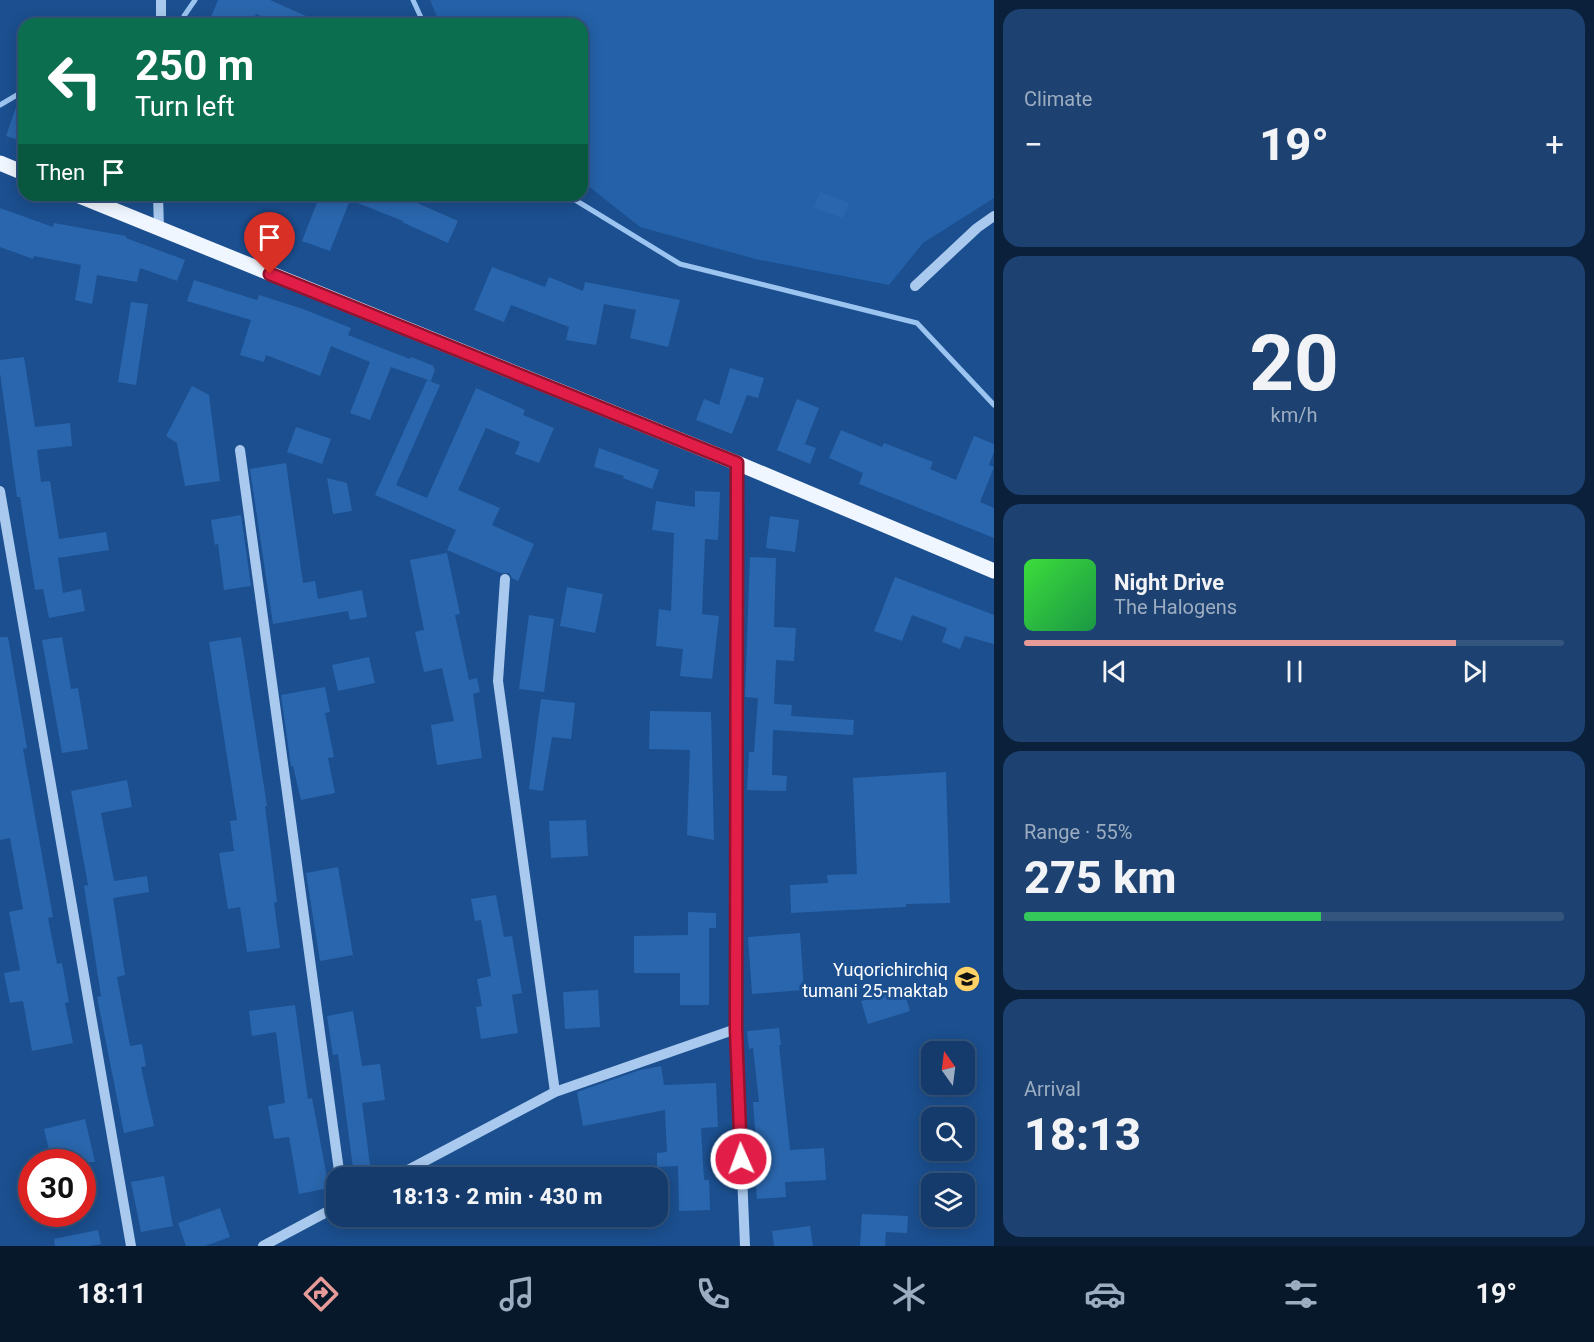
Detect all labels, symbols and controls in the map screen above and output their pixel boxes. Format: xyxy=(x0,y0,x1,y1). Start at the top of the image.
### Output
text: 250 m xyxy=(135,41,254,90)
icon: left xyxy=(36,42,114,120)
text: Climate xyxy=(1024,87,1092,111)
text: Turn left xyxy=(135,91,235,123)
text: 19° xyxy=(1259,118,1329,171)
text: − xyxy=(1024,125,1043,164)
text: + xyxy=(1545,125,1564,164)
icon: arrive xyxy=(97,156,130,189)
text: Then xyxy=(36,160,85,185)
pin xyxy=(244,212,295,274)
icon: arrive xyxy=(253,221,286,254)
text: 20 xyxy=(1249,318,1339,409)
text: km/h xyxy=(1271,403,1317,427)
text: Night Drive xyxy=(1114,570,1224,595)
text: The Halogens xyxy=(1114,595,1237,619)
icon: previous xyxy=(1098,655,1131,688)
icon: pause xyxy=(1278,655,1311,688)
icon: next xyxy=(1458,655,1491,688)
text: Range · 55% xyxy=(1024,820,1132,844)
text: 275 km xyxy=(1024,851,1176,904)
place label: Yuqorichirchiq tumani 25-maktab xyxy=(802,959,948,1001)
school or university icon: Yuqorichirchiq tumani 25-maktab xyxy=(952,964,982,994)
north arrow xyxy=(921,1041,975,1095)
map controls xyxy=(921,1041,975,1227)
text: Arrival xyxy=(1024,1077,1081,1101)
button: search xyxy=(921,1107,975,1161)
text: 18:13 xyxy=(1024,1108,1141,1161)
position arrow xyxy=(709,1127,773,1191)
speed limit sign: 30 xyxy=(18,1149,96,1227)
button: layers xyxy=(921,1173,975,1227)
text: 18:13 · 2 min · 430 m xyxy=(392,1184,602,1209)
icon: directions xyxy=(300,1273,342,1315)
icon: music xyxy=(496,1273,538,1315)
icon: phone xyxy=(692,1273,734,1315)
icon: climate xyxy=(888,1273,930,1315)
icon: car xyxy=(1084,1273,1126,1315)
icon: filters xyxy=(1280,1273,1322,1315)
text: 18:11 xyxy=(77,1278,147,1310)
text: 19° xyxy=(1476,1278,1517,1310)

